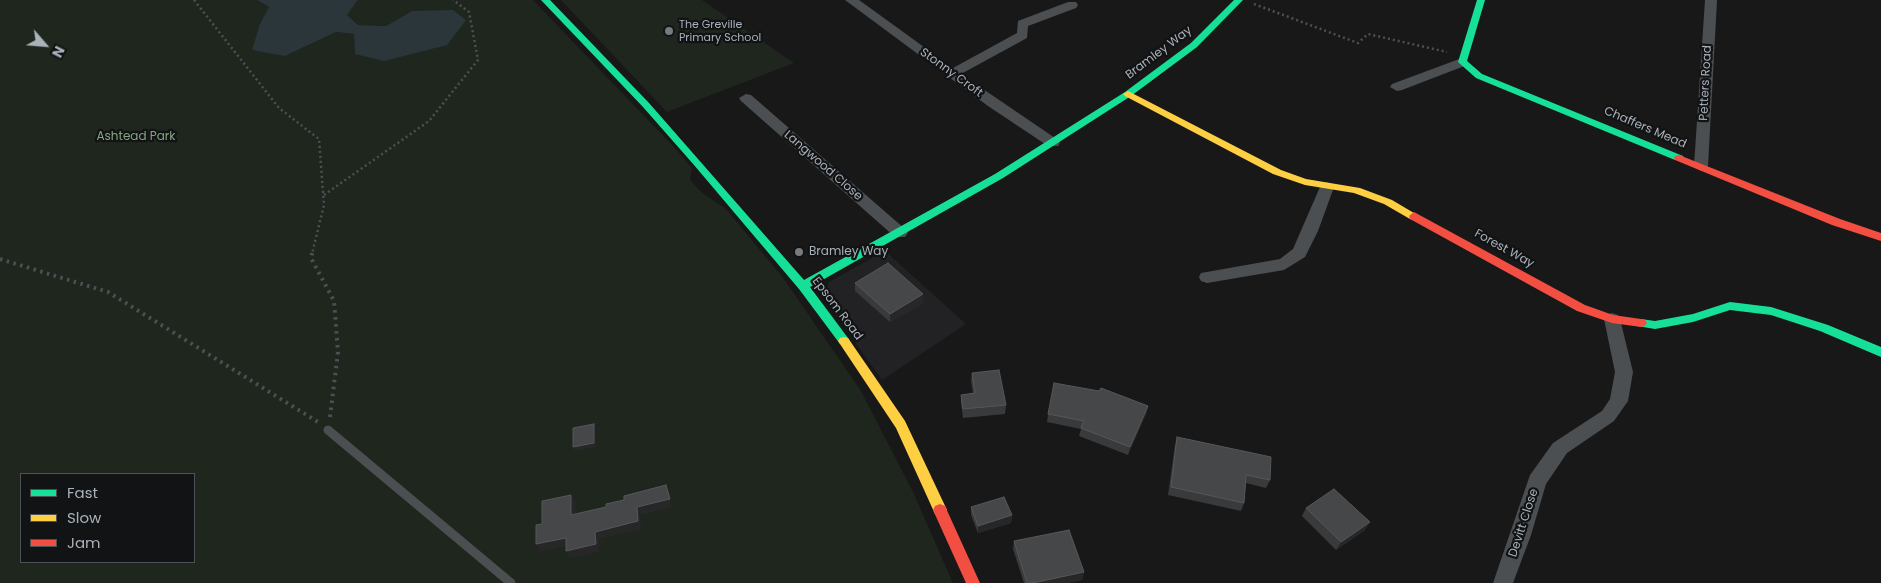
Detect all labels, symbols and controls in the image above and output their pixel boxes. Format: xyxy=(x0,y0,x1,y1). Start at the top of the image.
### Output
place label: The Greville Primary School xyxy=(679,18,761,44)
north arrow xyxy=(20,20,70,70)
street label: Bramley Way xyxy=(1123,23,1195,83)
marker: The Greville Primary School xyxy=(663,25,675,37)
text: N xyxy=(47,43,70,61)
street label: Stonny Croft xyxy=(917,45,985,101)
street label: Petters Road xyxy=(1697,45,1715,121)
street label: Chaffers Mead xyxy=(1602,104,1688,152)
street label: Langwood Close xyxy=(781,128,865,204)
park label: Ashtead Park xyxy=(97,130,175,144)
street label: Forest Way xyxy=(1472,227,1536,271)
place label: Bramley Way xyxy=(809,245,888,259)
marker: Bramley Way xyxy=(793,246,805,258)
street label: Epsom Road xyxy=(809,275,865,343)
legend xyxy=(20,473,195,563)
text: Fast xyxy=(67,482,98,503)
street label: Devitt Close xyxy=(1506,487,1542,559)
text: Slow xyxy=(67,507,101,528)
text: Jam xyxy=(67,532,101,553)

